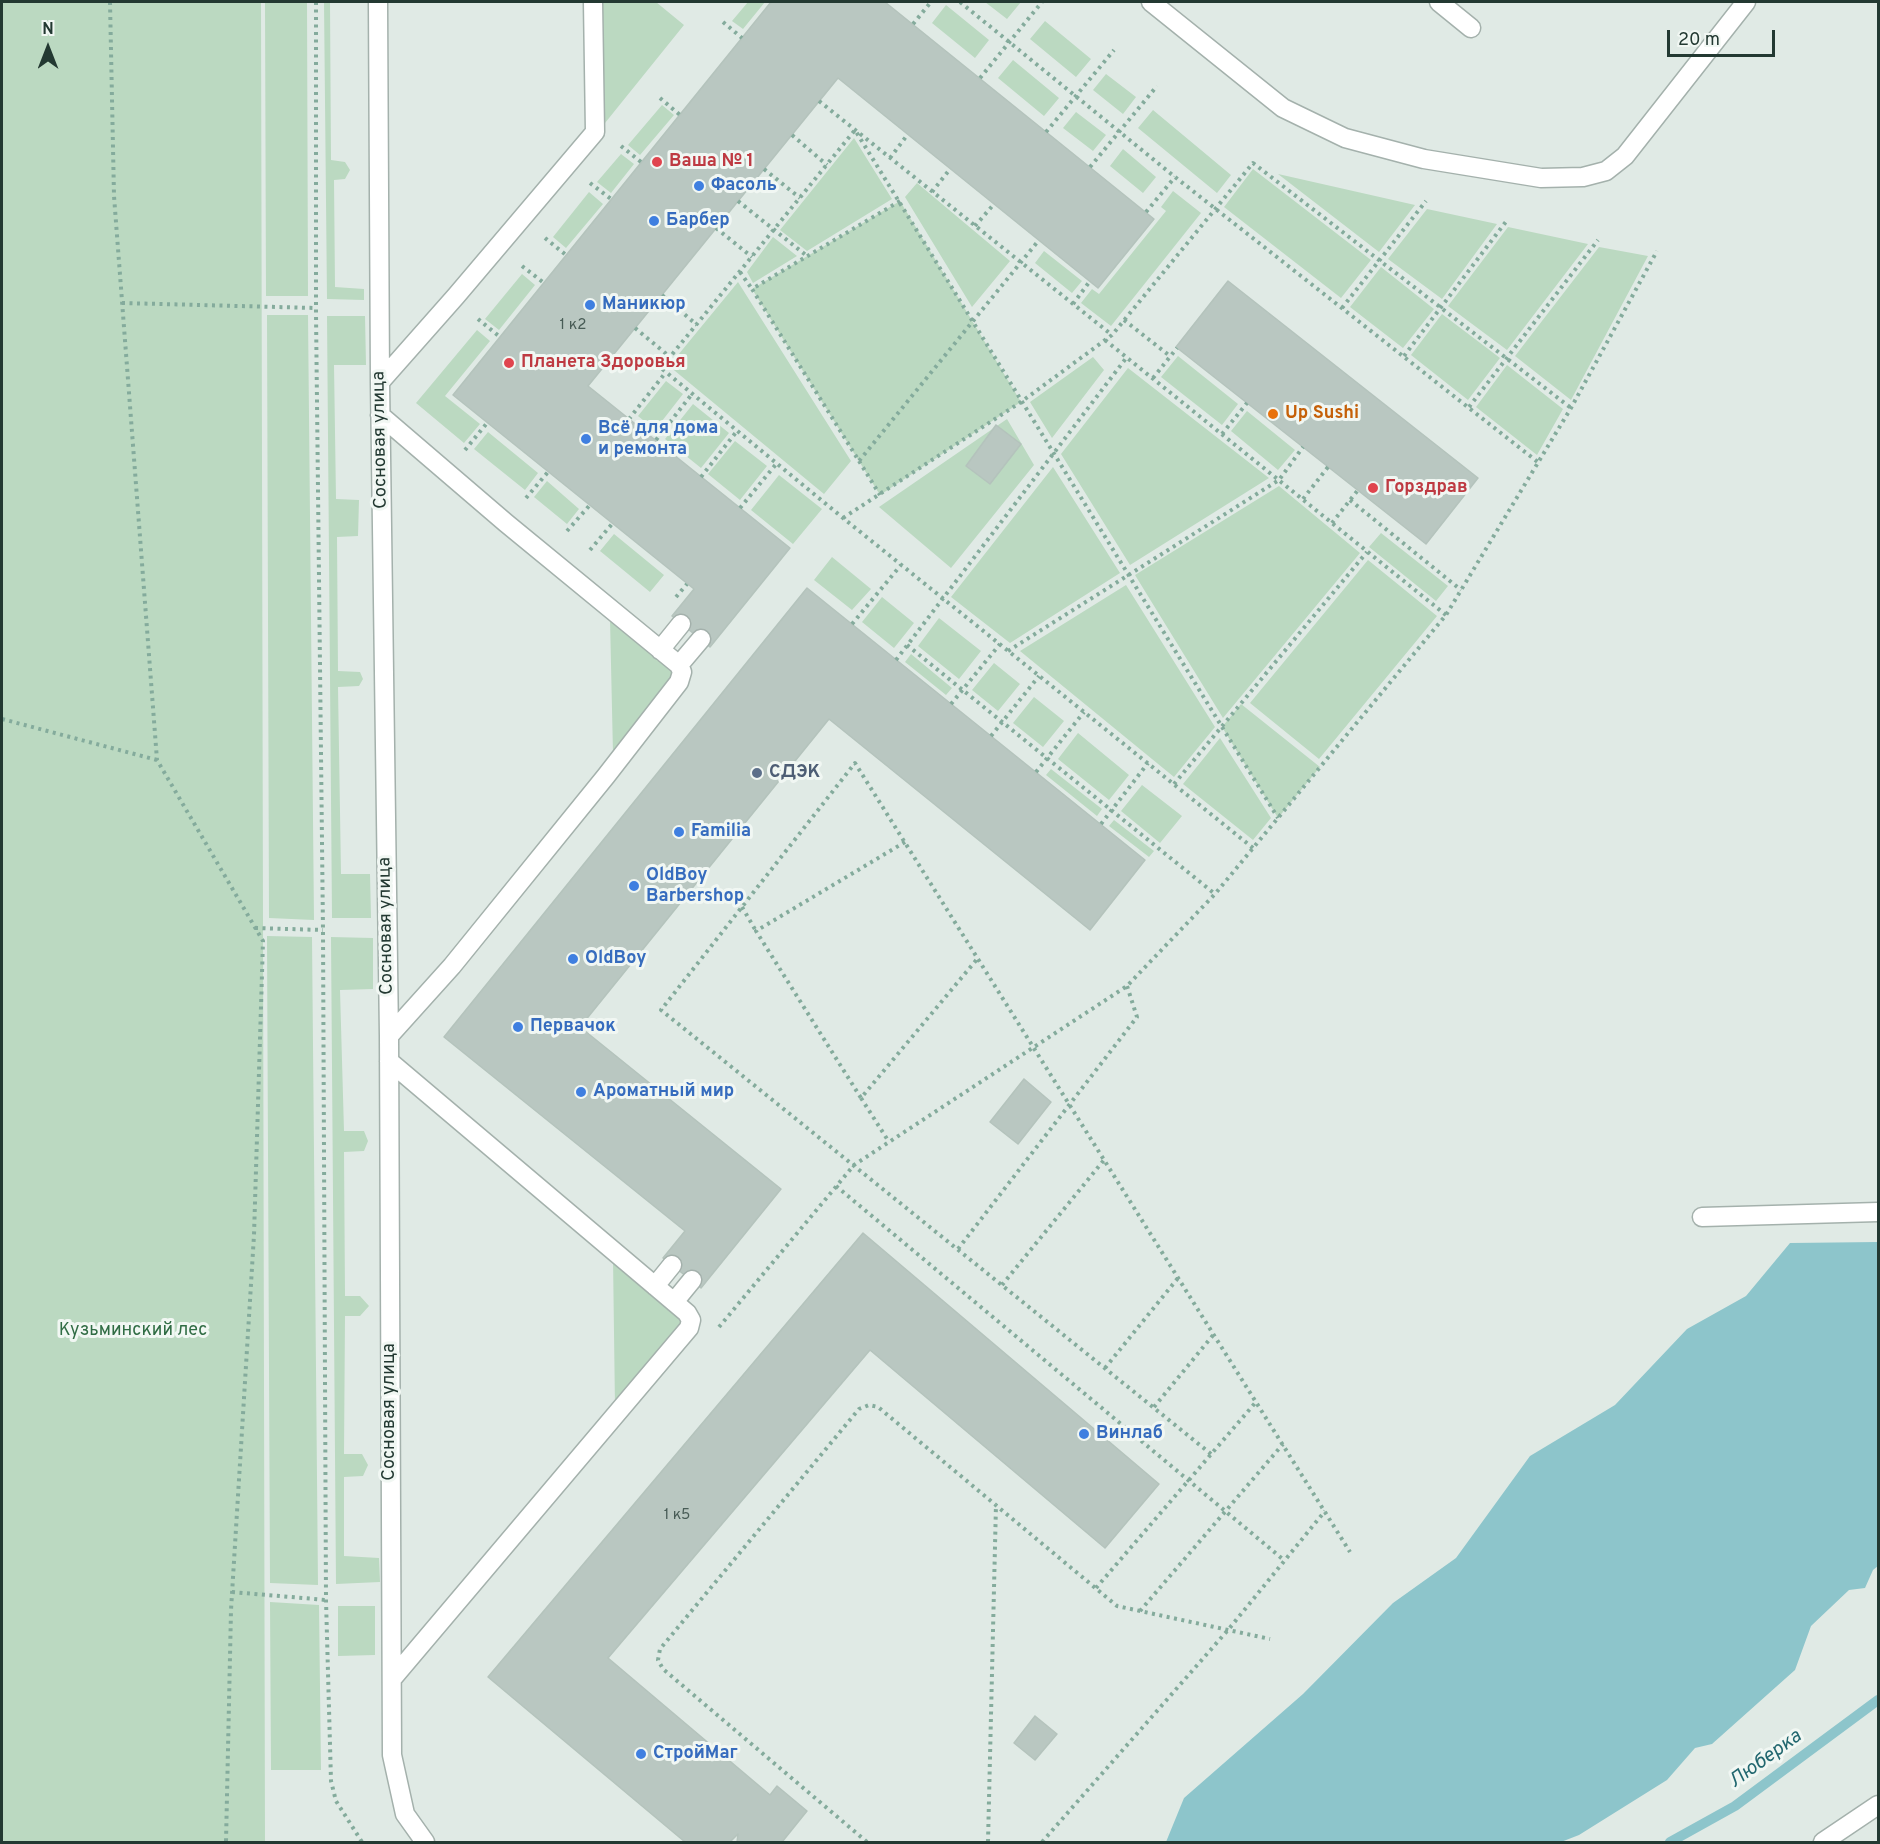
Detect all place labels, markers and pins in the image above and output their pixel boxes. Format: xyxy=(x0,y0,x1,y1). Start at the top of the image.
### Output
place label: Ваша № 1 xyxy=(669,151,754,173)
marker: Ваша № 1 xyxy=(650,155,664,169)
place label: Фасоль xyxy=(711,175,777,197)
marker: Фасоль xyxy=(692,179,706,193)
place label: Барбер xyxy=(666,210,730,232)
marker: Барбер xyxy=(647,214,661,228)
place label: Маникюр xyxy=(602,294,686,316)
marker: Маникюр xyxy=(583,298,597,312)
place label: Планета Здоровья xyxy=(521,352,686,374)
marker: Планета Здоровья xyxy=(502,356,516,370)
place label: Up Sushi xyxy=(1285,403,1359,425)
marker: Up Sushi xyxy=(1266,407,1280,421)
place label: Всё для дома и ремонта xyxy=(598,418,718,460)
marker: Всё для дома и ремонта xyxy=(579,432,593,446)
place label: Горздрав xyxy=(1385,477,1468,499)
marker: Горздрав xyxy=(1366,481,1380,495)
place label: СДЭК xyxy=(769,762,820,784)
marker: СДЭК xyxy=(750,766,764,780)
place label: Familia xyxy=(691,821,751,843)
marker: Familia xyxy=(672,825,686,839)
place label: OldBoy Barbershop xyxy=(646,865,744,908)
marker: OldBoy Barbershop xyxy=(627,879,641,893)
place label: OldBoy xyxy=(585,948,646,970)
marker: OldBoy xyxy=(566,952,580,966)
place label: Первачок xyxy=(530,1016,616,1038)
marker: Первачок xyxy=(511,1020,525,1034)
place label: Ароматный мир xyxy=(593,1081,734,1103)
marker: Ароматный мир xyxy=(574,1085,588,1099)
place label: Винлаб xyxy=(1096,1423,1163,1445)
marker: Винлаб xyxy=(1077,1427,1091,1441)
place label: СтройМаг xyxy=(653,1743,738,1765)
marker: СтройМаг xyxy=(634,1747,648,1761)

